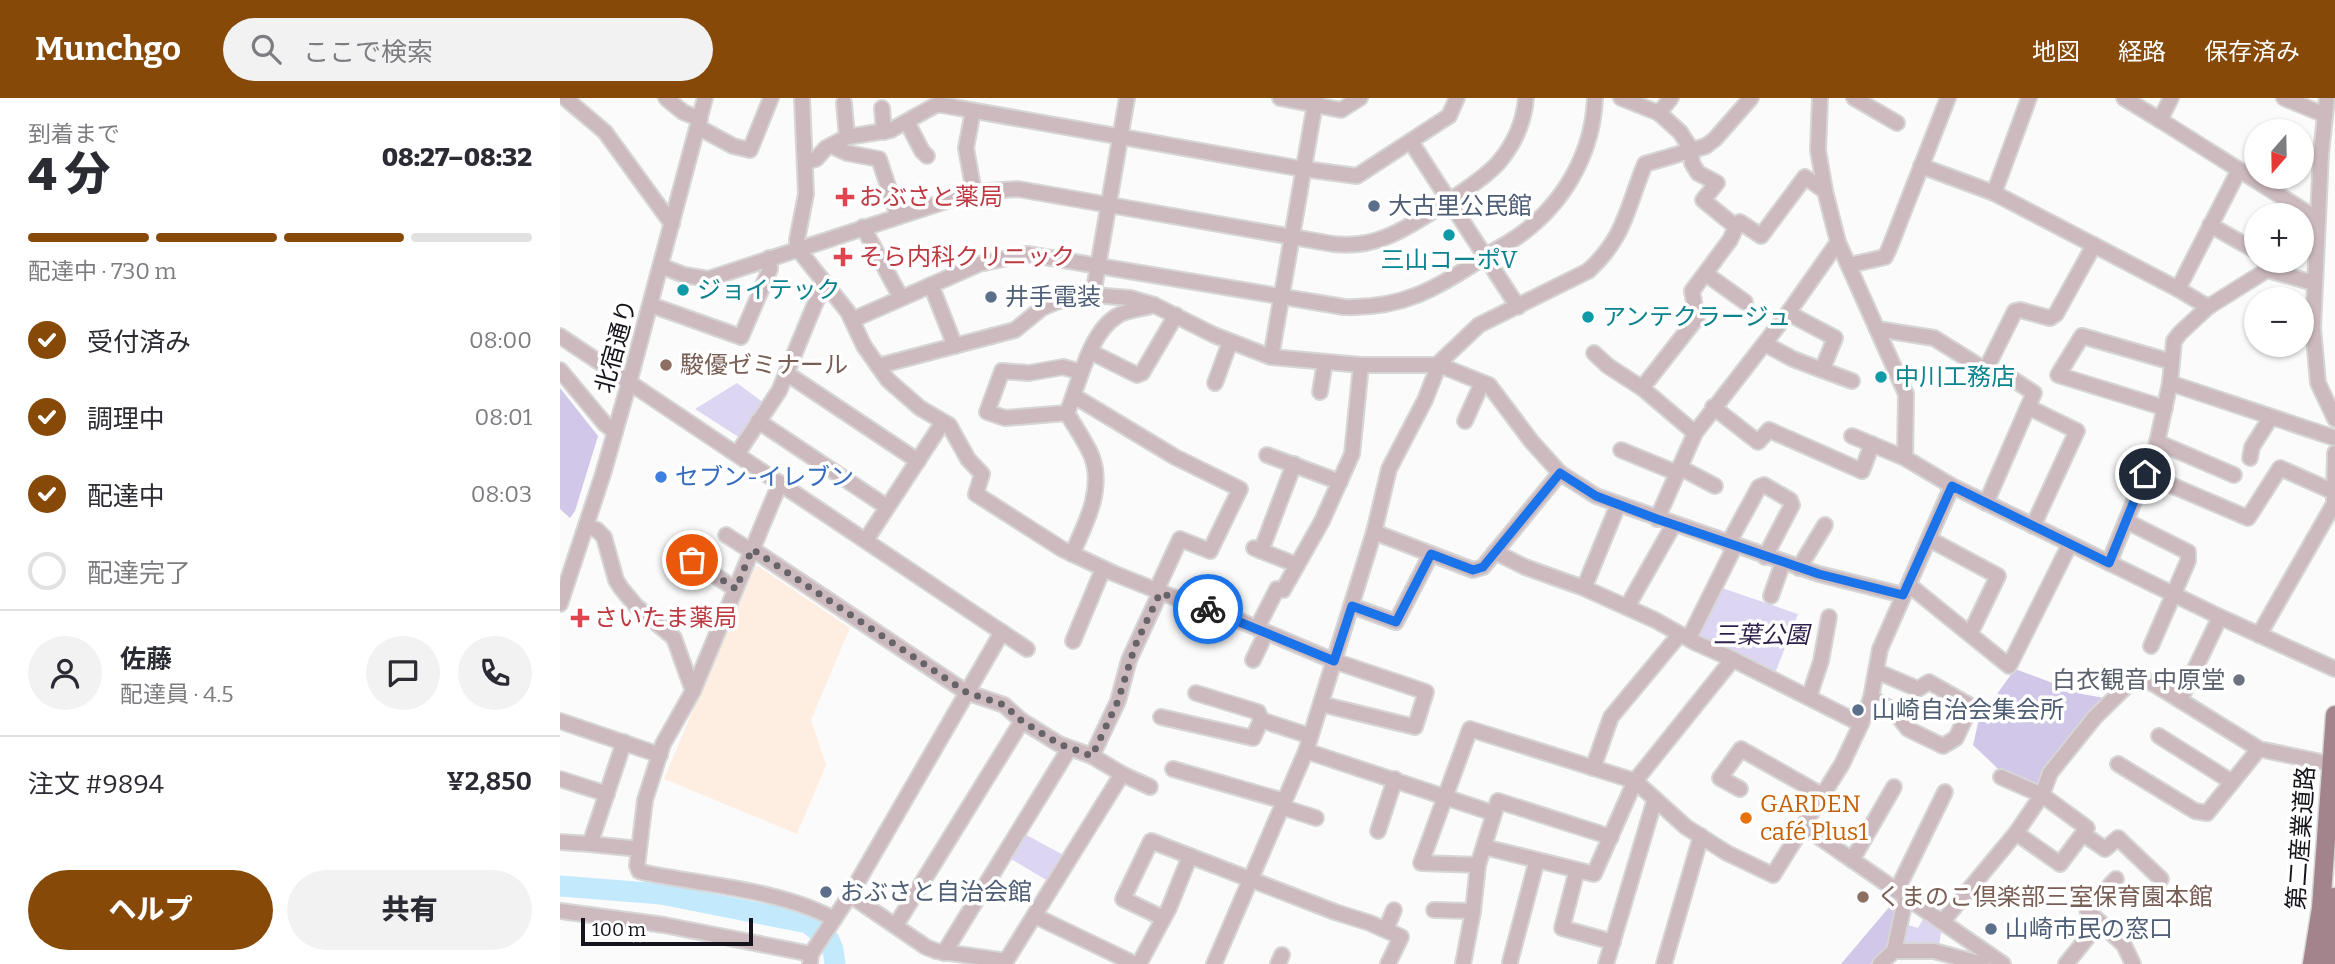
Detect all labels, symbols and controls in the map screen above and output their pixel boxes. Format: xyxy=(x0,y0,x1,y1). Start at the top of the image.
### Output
search box xyxy=(223,18,713,81)
text: Munchgo xyxy=(35,29,181,69)
icon: search xyxy=(247,30,285,68)
text: ここで検索 xyxy=(303,37,433,68)
text: 地図 xyxy=(2032,38,2080,66)
text: 経路 xyxy=(2118,38,2166,66)
text: 保存済み xyxy=(2204,38,2300,66)
north arrow xyxy=(2244,119,2314,189)
map controls xyxy=(2244,119,2314,357)
text: 到着まで xyxy=(28,120,120,148)
text: 08:27–08:32 xyxy=(382,142,532,173)
text: 4 分 xyxy=(28,147,110,202)
place label: おぶさと薬局 xyxy=(859,183,1003,211)
marker: おぶさと薬局 xyxy=(837,189,853,205)
place label: 大古里公民館 xyxy=(1388,192,1532,220)
marker: 大古里公民館 xyxy=(1366,198,1382,214)
button: + xyxy=(2244,203,2314,273)
marker: 三山コーポV xyxy=(1441,227,1457,243)
place label: そら内科クリニック xyxy=(859,243,1075,271)
place label: 三山コーポV xyxy=(1381,246,1518,274)
marker: そら内科クリニック xyxy=(833,247,853,267)
text: 配達中 · 730 m xyxy=(28,257,177,285)
place label: ジョイテック xyxy=(697,276,841,304)
marker: ジョイテック xyxy=(675,282,691,298)
place label: 井手電装 xyxy=(1005,283,1101,311)
button: − xyxy=(2244,287,2314,357)
marker: 井手電装 xyxy=(983,289,999,305)
street label: 北宿通り xyxy=(590,296,642,396)
place label: アンテクラージュ xyxy=(1602,303,1791,331)
marker: アンテクラージュ xyxy=(1580,309,1596,325)
icon: check xyxy=(28,321,66,359)
text: 08:00 xyxy=(469,326,532,354)
text: 受付済み xyxy=(87,327,191,358)
place label: 駿優ゼミナール xyxy=(680,351,848,379)
marker: 駿優ゼミナール xyxy=(658,357,674,373)
place label: 中川工務店 xyxy=(1895,363,2015,391)
marker: 中川工務店 xyxy=(1873,369,1889,385)
icon: check xyxy=(28,398,66,436)
text: 08:01 xyxy=(475,403,532,431)
text: 調理中 xyxy=(87,404,165,435)
pin xyxy=(2115,444,2175,504)
icon: home xyxy=(2126,455,2164,493)
place label: セブン-イレブン xyxy=(675,463,854,491)
marker: セブン-イレブン xyxy=(653,469,669,485)
icon: check xyxy=(28,475,66,513)
text: 08:03 xyxy=(471,480,532,508)
text: 配達中 xyxy=(87,481,165,512)
pin xyxy=(662,530,722,590)
icon: bag xyxy=(673,541,711,579)
text: 配達完了 xyxy=(87,558,191,589)
courier xyxy=(1173,574,1243,644)
icon: bike xyxy=(1189,590,1227,628)
place label: さいたま薬局 xyxy=(594,604,737,632)
marker: さいたま薬局 xyxy=(572,610,588,626)
park label: 三葉公園 xyxy=(1713,621,1812,649)
button: person xyxy=(28,636,102,710)
button: chat xyxy=(366,636,440,710)
button: phone xyxy=(458,636,532,710)
text: 佐藤 xyxy=(120,644,172,675)
place label: 白衣観音 中原堂 xyxy=(2052,666,2225,694)
marker: 白衣観音 中原堂 xyxy=(2231,672,2247,688)
text: 配達員 · 4.5 xyxy=(120,680,234,708)
place label: 山崎自治会集会所 xyxy=(1872,696,2064,724)
marker: 山崎自治会集会所 xyxy=(1850,702,1866,718)
street label: 第二産業道路 xyxy=(2282,765,2320,911)
text: ¥2,850 xyxy=(447,766,532,797)
text: 注文 #9894 xyxy=(28,769,164,800)
place label: GARDEN café Plus1 xyxy=(1760,790,1868,846)
marker: GARDEN café Plus1 xyxy=(1738,810,1754,826)
button: ヘルプ xyxy=(28,870,273,950)
button: 共有 xyxy=(287,870,532,950)
place label: おぶさと自治会館 xyxy=(840,878,1032,906)
place label: くまのこ倶楽部三室保育園本館 xyxy=(1877,883,2213,911)
marker: おぶさと自治会館 xyxy=(818,884,834,900)
marker: くまのこ倶楽部三室保育園本館 xyxy=(1855,889,1871,905)
scale bar xyxy=(581,915,752,947)
place label: 山崎市民の窓口 xyxy=(2005,915,2173,943)
text: 100 m xyxy=(592,918,646,941)
marker: 山崎市民の窓口 xyxy=(1983,921,1999,937)

